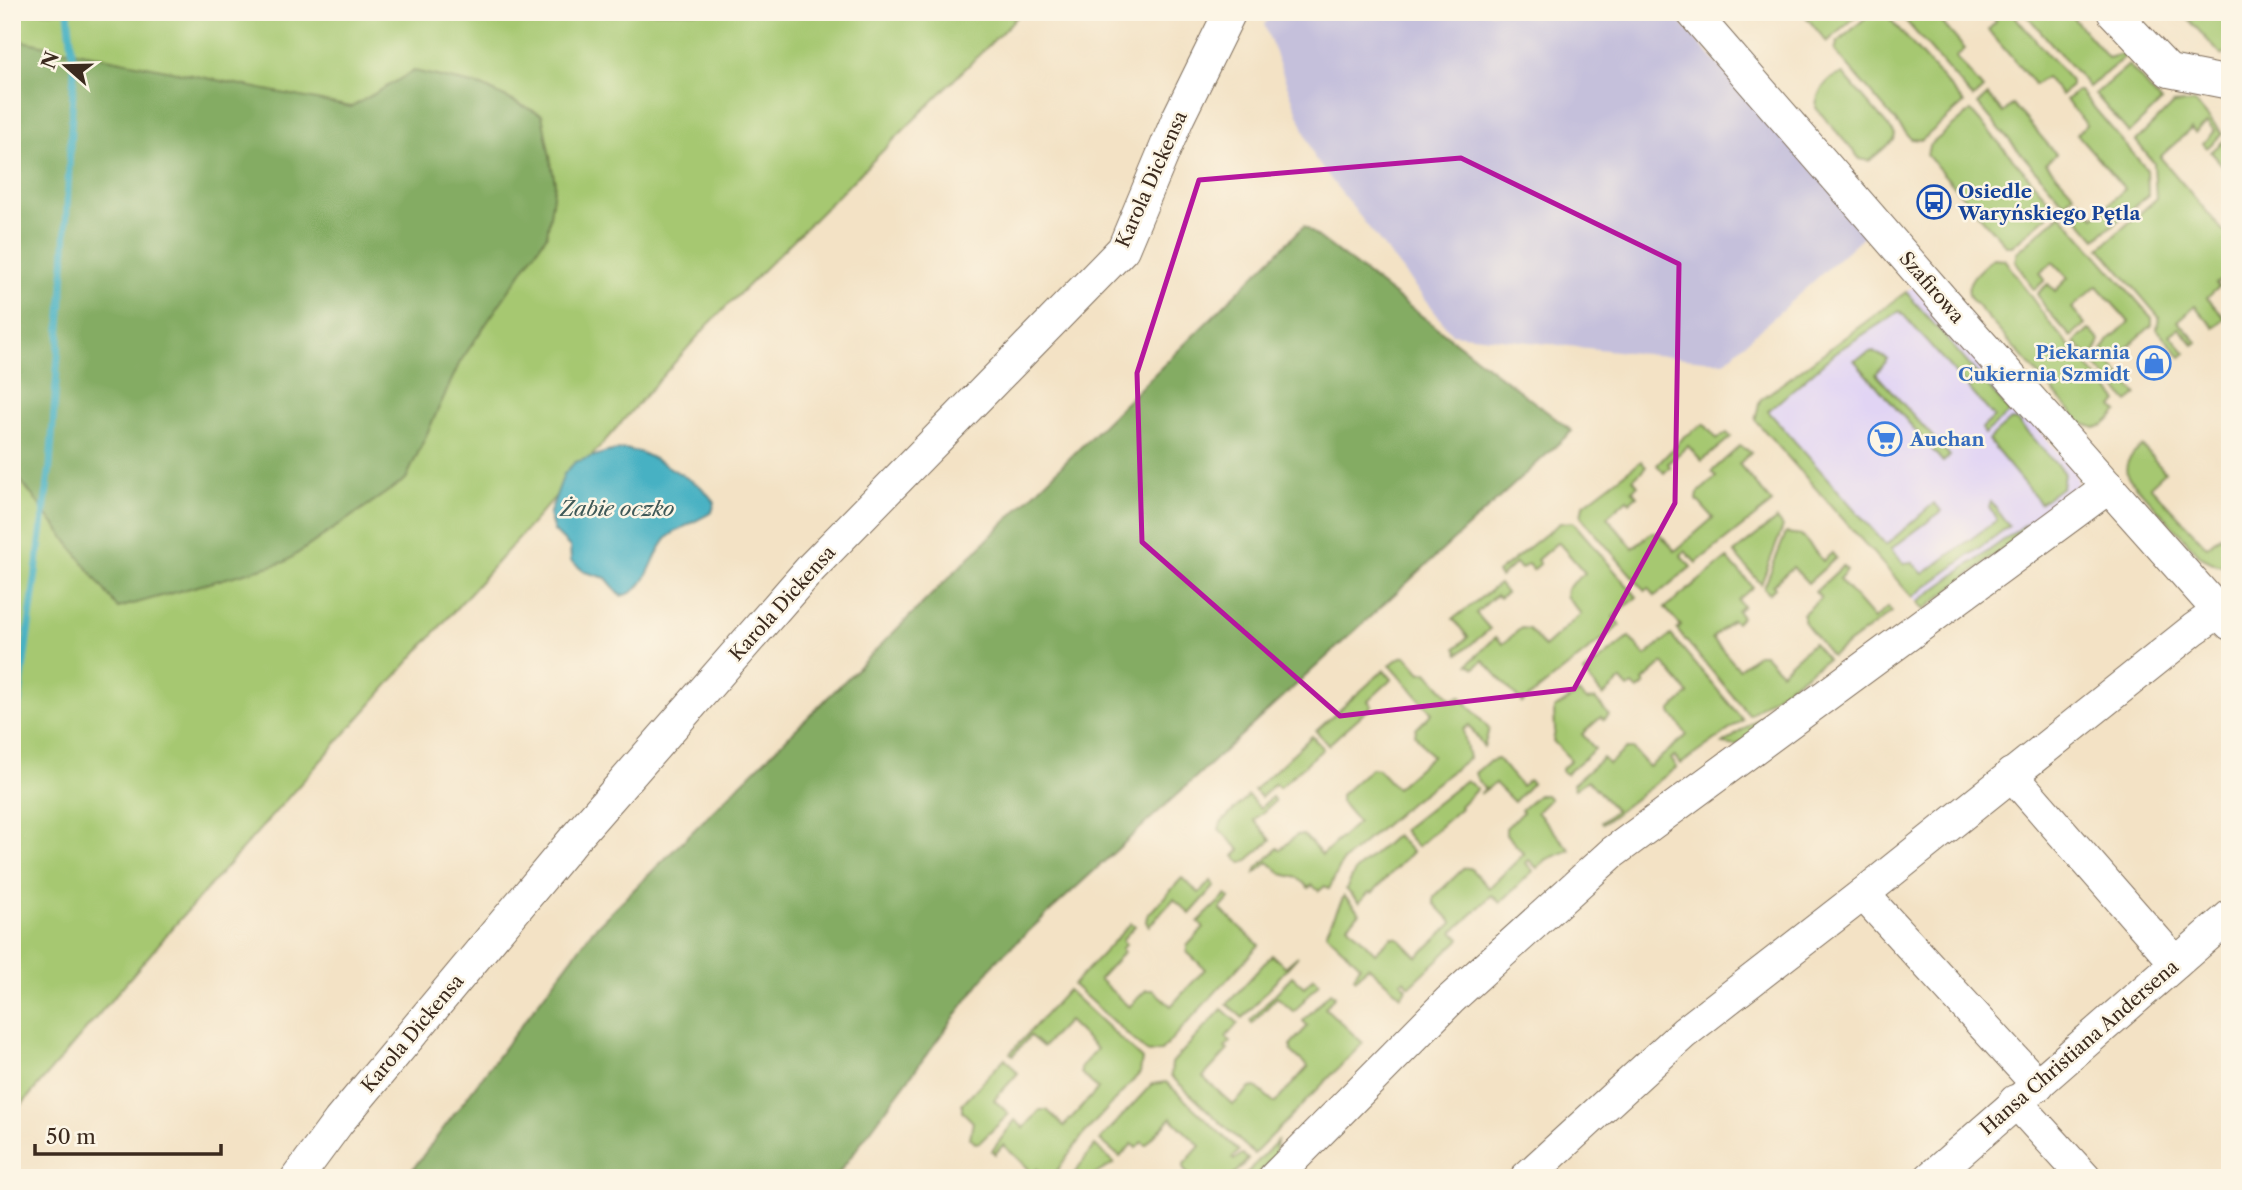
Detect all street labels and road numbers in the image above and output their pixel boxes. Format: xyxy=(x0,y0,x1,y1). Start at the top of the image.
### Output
street label: Karola Dickensa xyxy=(1111,107,1192,251)
street label: Szafirowa xyxy=(1894,247,1969,328)
street label: Karola Dickensa xyxy=(725,541,840,666)
street label: Hansa Christiana Andersena xyxy=(1975,955,2183,1140)
street label: Karola Dickensa xyxy=(356,970,468,1097)

